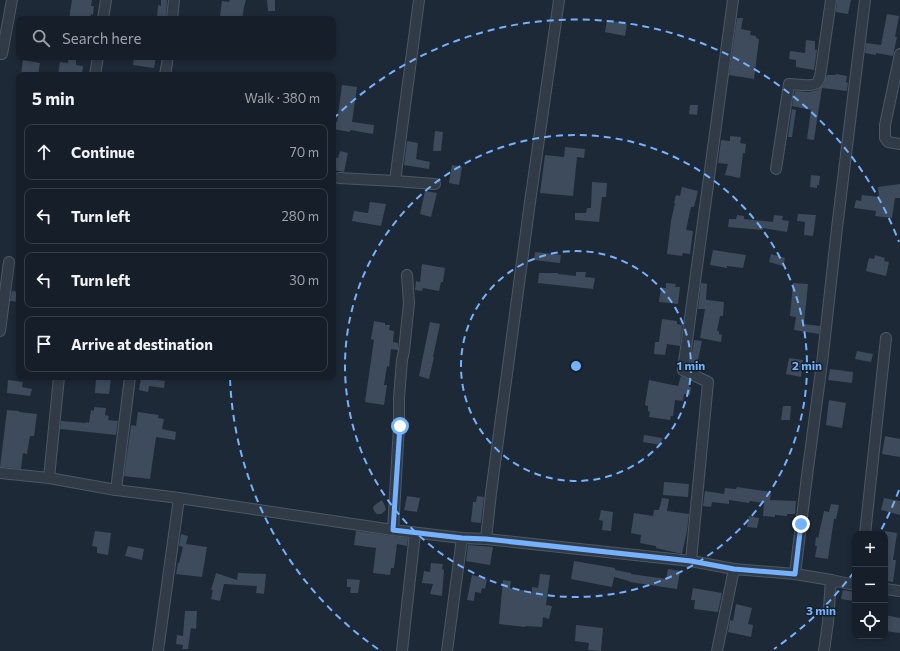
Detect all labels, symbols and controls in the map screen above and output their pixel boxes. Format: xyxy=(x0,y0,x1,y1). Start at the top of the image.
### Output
search box xyxy=(16,16,336,60)
icon: search xyxy=(30,27,52,49)
text: Search here xyxy=(62,29,141,47)
text: 5 min xyxy=(32,88,75,109)
text: Walk · 380 m xyxy=(245,90,320,106)
icon: ahead xyxy=(33,141,55,163)
text: Continue xyxy=(71,143,135,161)
text: 70 m xyxy=(290,144,319,160)
icon: left xyxy=(33,205,55,227)
text: Turn left xyxy=(71,207,130,225)
text: 280 m xyxy=(282,208,319,224)
icon: left xyxy=(33,269,55,291)
text: Turn left xyxy=(71,271,130,289)
text: 30 m xyxy=(289,272,319,288)
icon: arrive xyxy=(33,333,55,355)
text: Arrive at destination xyxy=(71,335,213,353)
text: 1 min xyxy=(677,358,705,372)
text: 2 min xyxy=(792,358,822,372)
centre of rings xyxy=(569,359,583,373)
route start xyxy=(391,417,409,435)
route end xyxy=(792,515,810,533)
map controls xyxy=(852,531,888,639)
button: + xyxy=(852,531,888,567)
button: − xyxy=(852,567,888,603)
text: 3 min xyxy=(806,603,836,617)
button: locate xyxy=(852,603,888,639)

